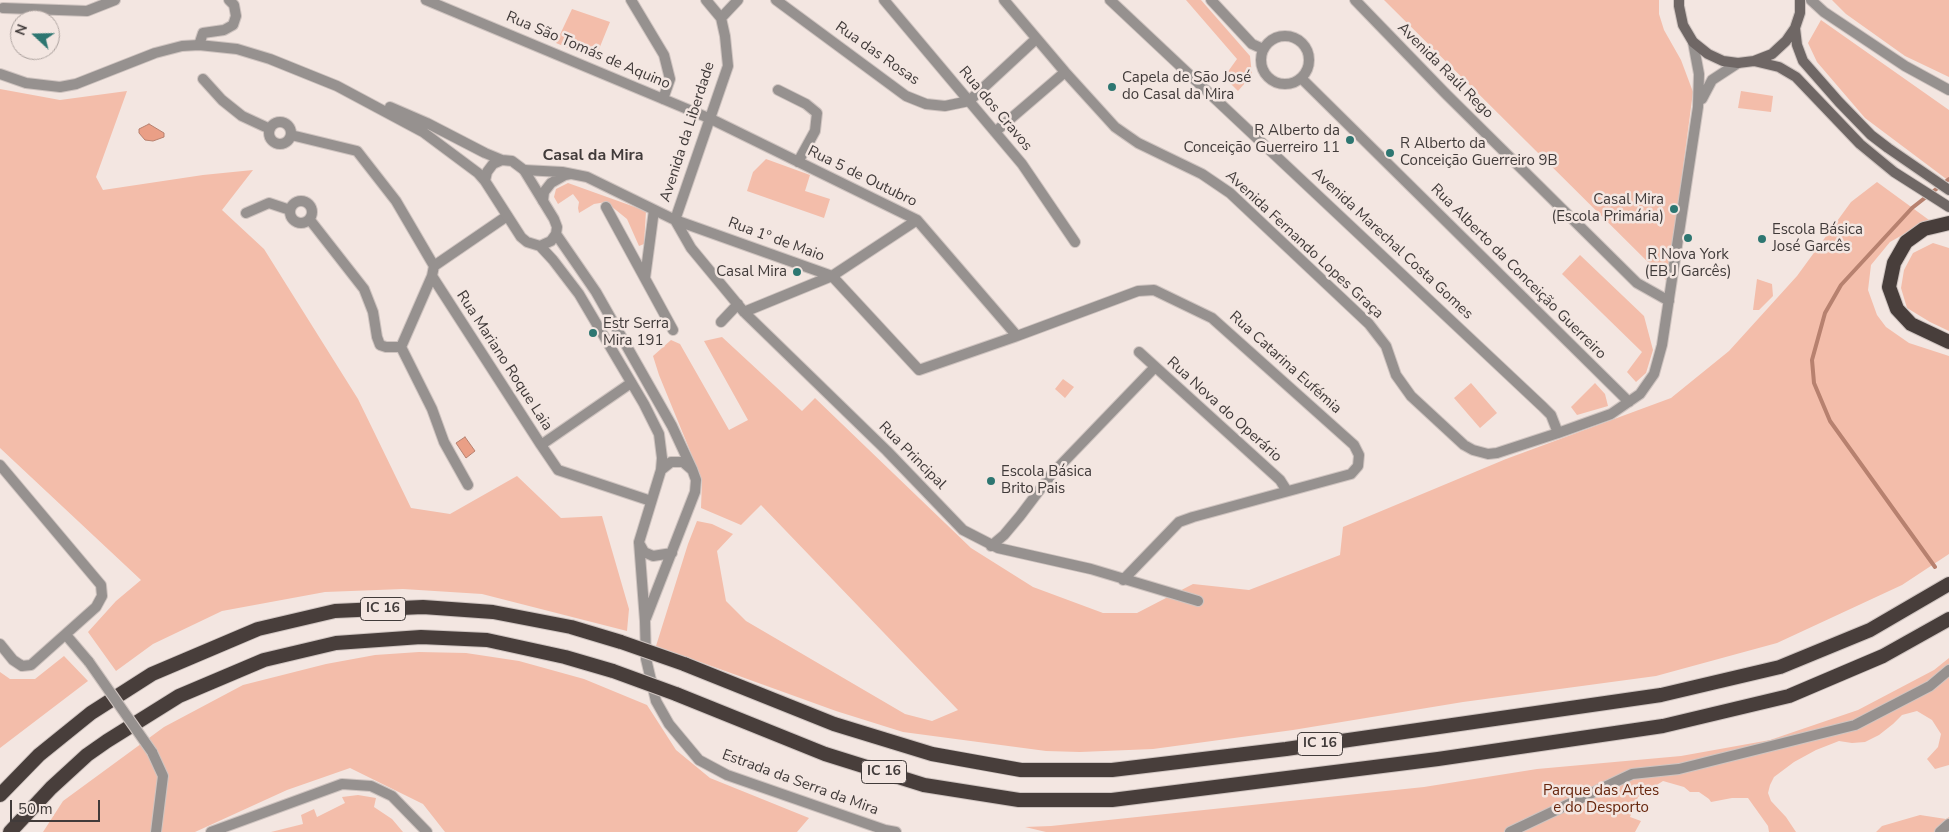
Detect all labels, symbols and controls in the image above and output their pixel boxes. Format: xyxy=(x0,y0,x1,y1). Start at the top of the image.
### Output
street label: Rua São Tomás de Aquino xyxy=(503,8,673,94)
north arrow xyxy=(10,10,60,60)
street label: Rua das Rosas xyxy=(831,18,923,90)
street label: Avenida Raúl Rego xyxy=(1393,19,1497,123)
text: N xyxy=(11,22,32,38)
street label: Avenida da Liberdade xyxy=(657,60,719,204)
street label: Rua dos Cravos xyxy=(954,63,1036,155)
place label: Capela de São José do Casal da Mira xyxy=(1122,69,1251,104)
marker: Capela de São José do Casal da Mira xyxy=(1106,81,1118,93)
place label: R Alberto da Conceição Guerreiro 11 xyxy=(1183,122,1340,157)
marker: R Alberto da Conceição Guerreiro 11 xyxy=(1344,134,1356,146)
place label: R Alberto da Conceição Guerreiro 9B xyxy=(1400,135,1558,170)
street label: Rua 5 de Outubro xyxy=(804,143,920,211)
district label: Casal da Mira xyxy=(543,146,643,166)
marker: R Alberto da Conceição Guerreiro 9B xyxy=(1384,147,1396,159)
street label: Avenida Marechal Costa Gomes xyxy=(1308,165,1476,323)
street label: Avenida Fernando Lopes Graça xyxy=(1221,167,1387,323)
street label: Rua Alberto da Conceição Guerreiro xyxy=(1427,181,1609,363)
place label: Casal Mira (Escola Primária) xyxy=(1551,191,1664,226)
marker: Casal Mira (Escola Primária) xyxy=(1668,203,1680,215)
street label: Rua 1º de Maio xyxy=(725,214,827,266)
place label: Escola Básica José Garcês xyxy=(1772,221,1863,256)
marker: R Nova York (EB J Garcês) xyxy=(1682,232,1694,244)
marker: Escola Básica José Garcês xyxy=(1756,233,1768,245)
place label: R Nova York (EB J Garcês) xyxy=(1644,246,1732,281)
place label: Casal Mira xyxy=(716,263,787,281)
marker: Casal Mira xyxy=(791,266,803,278)
street label: Rua Mariano Roque Laia xyxy=(452,288,556,434)
street label: Rua Catarina Eufémia xyxy=(1225,308,1345,418)
place label: Estr Serra Mira 191 xyxy=(603,315,669,350)
marker: Estr Serra Mira 191 xyxy=(587,327,599,339)
street label: Rua Nova do Operário xyxy=(1163,354,1285,466)
street label: Rua Principal xyxy=(874,418,950,494)
place label: Escola Básica Brito Pais xyxy=(1001,463,1092,498)
marker: Escola Básica Brito Pais xyxy=(985,475,997,487)
road number: IC 16 xyxy=(360,598,406,620)
road number: IC 16 xyxy=(1298,732,1342,756)
street label: Estrada da Serra da Mira xyxy=(719,746,881,820)
road number: IC 16 xyxy=(862,760,906,784)
park label: Parque das Artes e do Desporto xyxy=(1543,782,1659,817)
scale bar xyxy=(12,790,102,822)
text: 50 m xyxy=(18,799,53,819)

